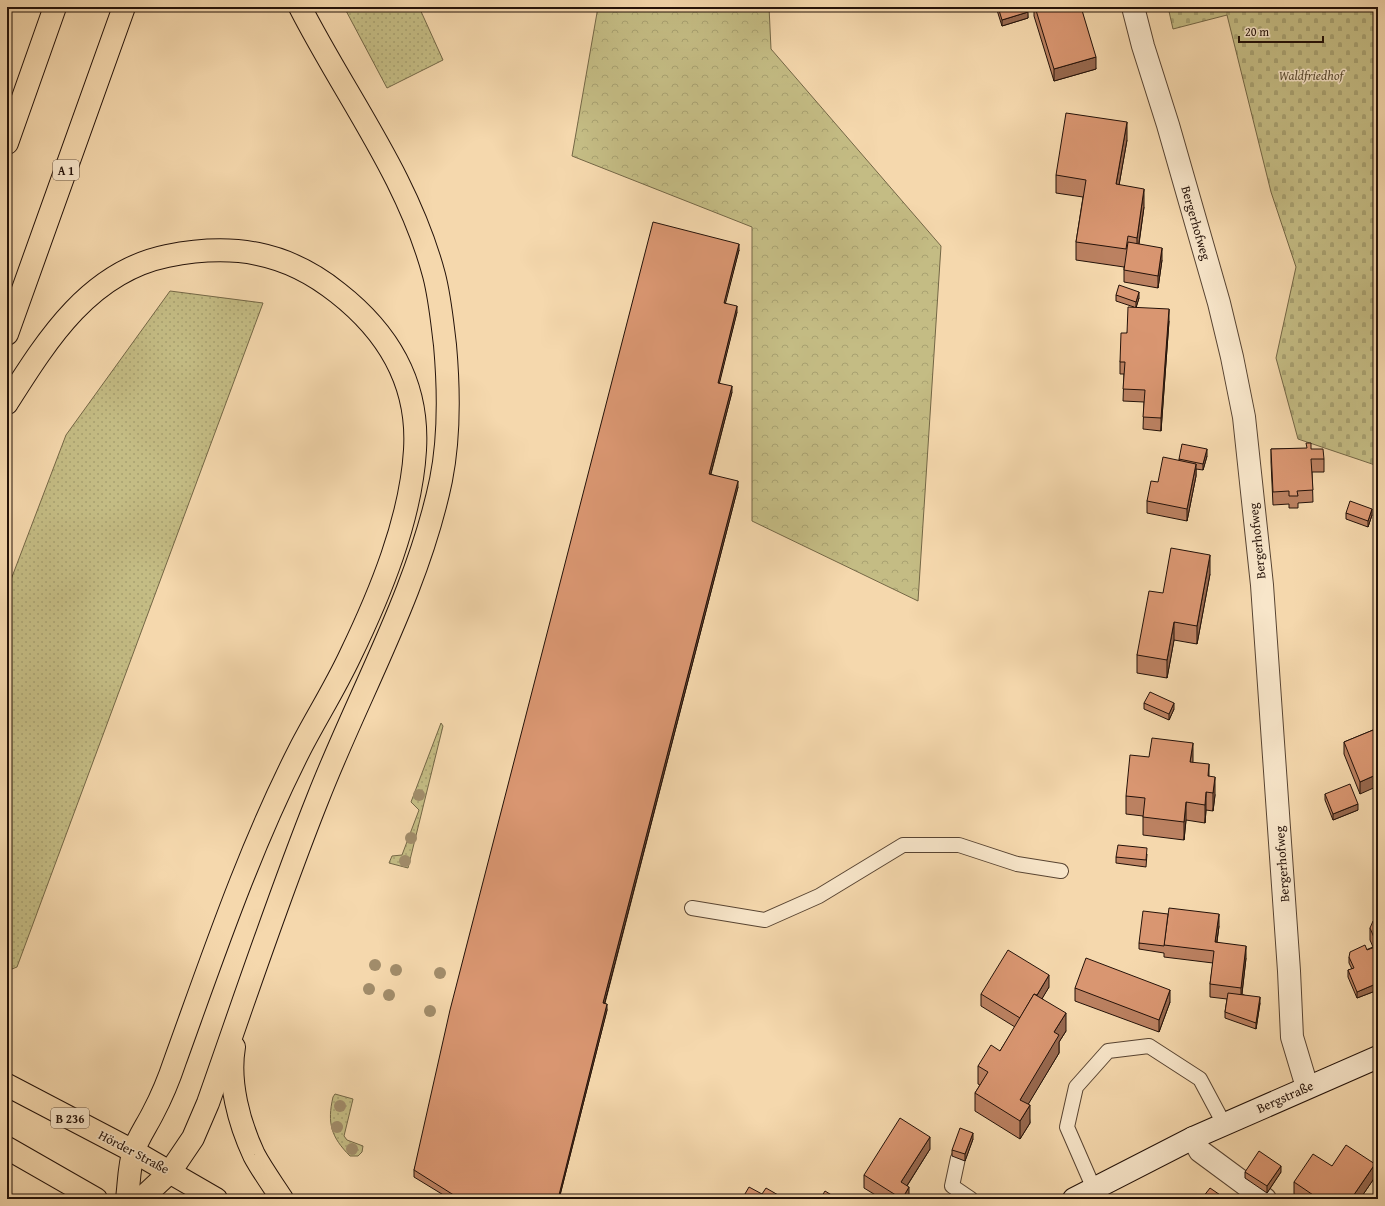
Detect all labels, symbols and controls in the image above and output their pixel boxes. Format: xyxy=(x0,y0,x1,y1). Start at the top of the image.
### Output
scale bar xyxy=(1239,18,1323,44)
text: 20 m xyxy=(1245,23,1269,40)
park label: Waldfriedhof xyxy=(1279,66,1345,85)
road number: A 1 xyxy=(53,160,79,180)
street label: Bergerhofweg xyxy=(1176,184,1216,263)
street label: Bergerhofweg xyxy=(1244,501,1270,580)
street label: Bergerhofweg xyxy=(1270,825,1294,903)
street label: Bergstraße xyxy=(1254,1076,1316,1118)
road number: B 236 xyxy=(51,1108,89,1128)
street label: Hörder Straße xyxy=(95,1125,173,1179)

